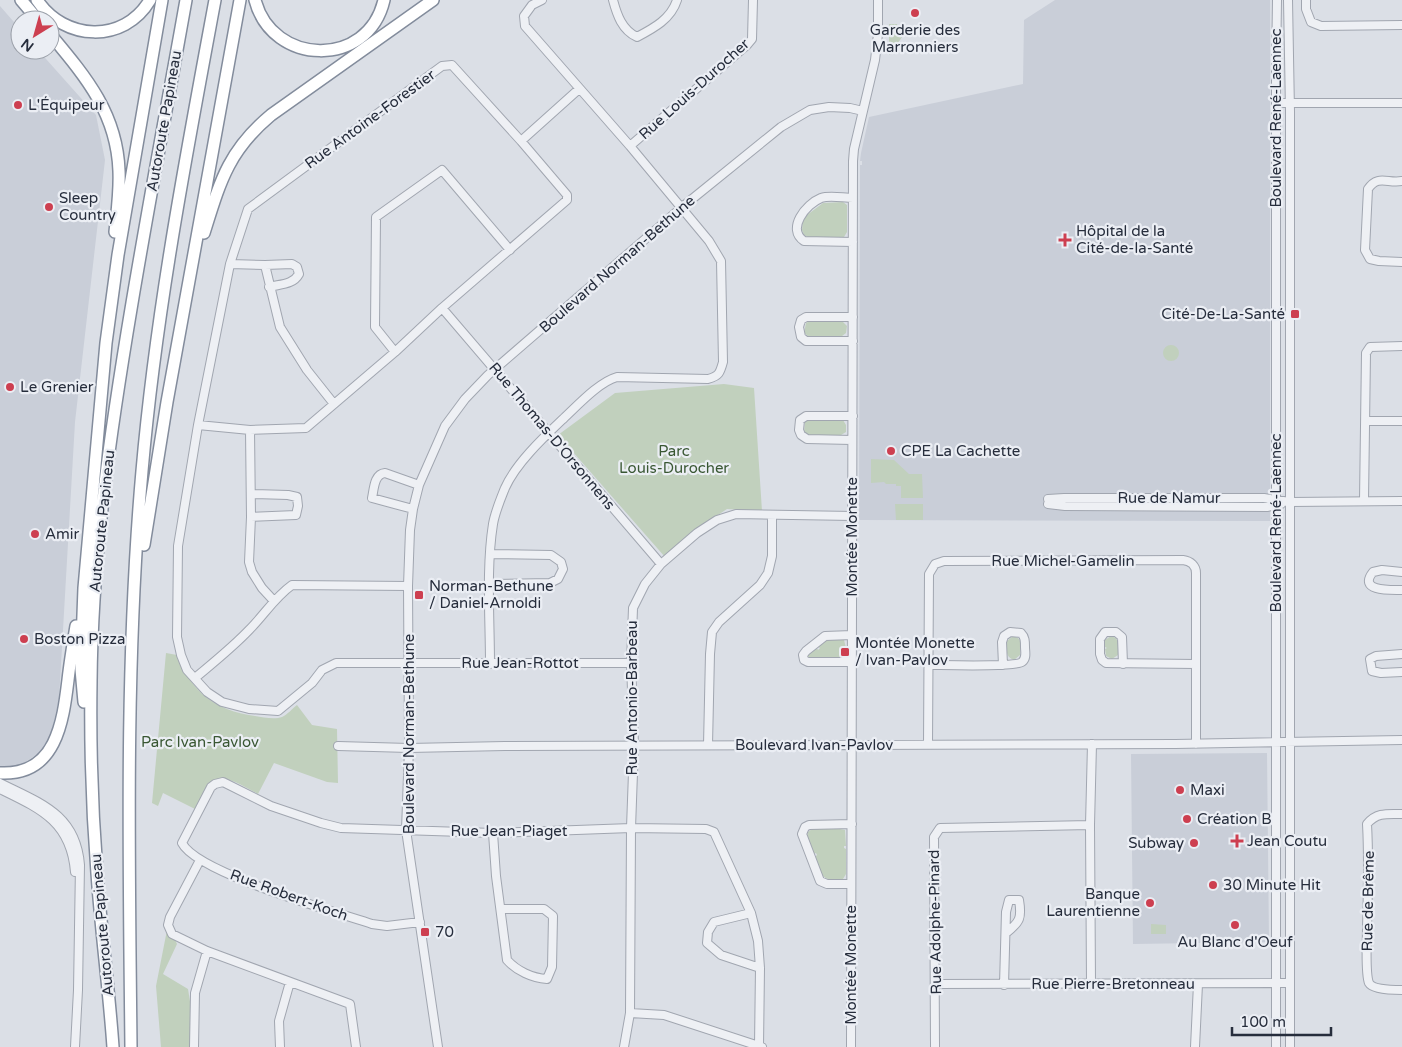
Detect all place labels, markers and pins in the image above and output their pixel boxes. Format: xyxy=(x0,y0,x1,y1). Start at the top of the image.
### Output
marker: Garderie des Marronniers xyxy=(909,7,921,19)
place label: Garderie des Marronniers xyxy=(870,21,960,56)
place label: L'Équipeur xyxy=(28,96,105,114)
marker: L'Équipeur xyxy=(12,99,24,111)
place label: Sleep Country xyxy=(59,189,116,224)
marker: Sleep Country xyxy=(43,201,55,213)
place label: Hôpital de la Cité-de-la-Santé xyxy=(1076,222,1193,257)
marker: Hôpital de la Cité-de-la-Santé xyxy=(1058,233,1072,247)
place label: Cité-De-La-Santé xyxy=(1161,305,1285,323)
marker: Cité-De-La-Santé xyxy=(1289,308,1301,320)
place label: Le Grenier xyxy=(20,378,94,396)
marker: Le Grenier xyxy=(4,381,16,393)
place label: CPE La Cachette xyxy=(901,442,1020,460)
marker: CPE La Cachette xyxy=(885,445,897,457)
place label: Amir xyxy=(45,525,80,543)
marker: Amir xyxy=(29,528,41,540)
place label: Norman-Bethune / Daniel-Arnoldi xyxy=(429,577,554,612)
marker: Norman-Bethune / Daniel-Arnoldi xyxy=(413,589,425,601)
place label: Boston Pizza xyxy=(34,630,125,648)
marker: Boston Pizza xyxy=(18,633,30,645)
place label: Montée Monette / Ivan-Pavlov xyxy=(855,634,975,669)
marker: Montée Monette / Ivan-Pavlov xyxy=(839,646,851,658)
place label: Maxi xyxy=(1190,781,1225,799)
marker: Maxi xyxy=(1174,784,1186,796)
place label: Création B xyxy=(1197,810,1272,828)
marker: Création B xyxy=(1181,813,1193,825)
place label: Jean Coutu xyxy=(1247,832,1327,850)
place label: Subway xyxy=(1128,834,1184,852)
marker: Jean Coutu xyxy=(1231,835,1243,847)
marker: Subway xyxy=(1188,837,1200,849)
place label: 30 Minute Hit xyxy=(1223,876,1321,894)
marker: 30 Minute Hit xyxy=(1207,879,1219,891)
place label: Banque Laurentienne xyxy=(1046,885,1140,920)
marker: Banque Laurentienne xyxy=(1144,897,1156,909)
marker: Au Blanc d'Oeuf xyxy=(1229,919,1241,931)
place label: 70 xyxy=(435,923,454,941)
marker: 70 xyxy=(419,926,431,938)
place label: Au Blanc d'Oeuf xyxy=(1177,933,1293,951)

